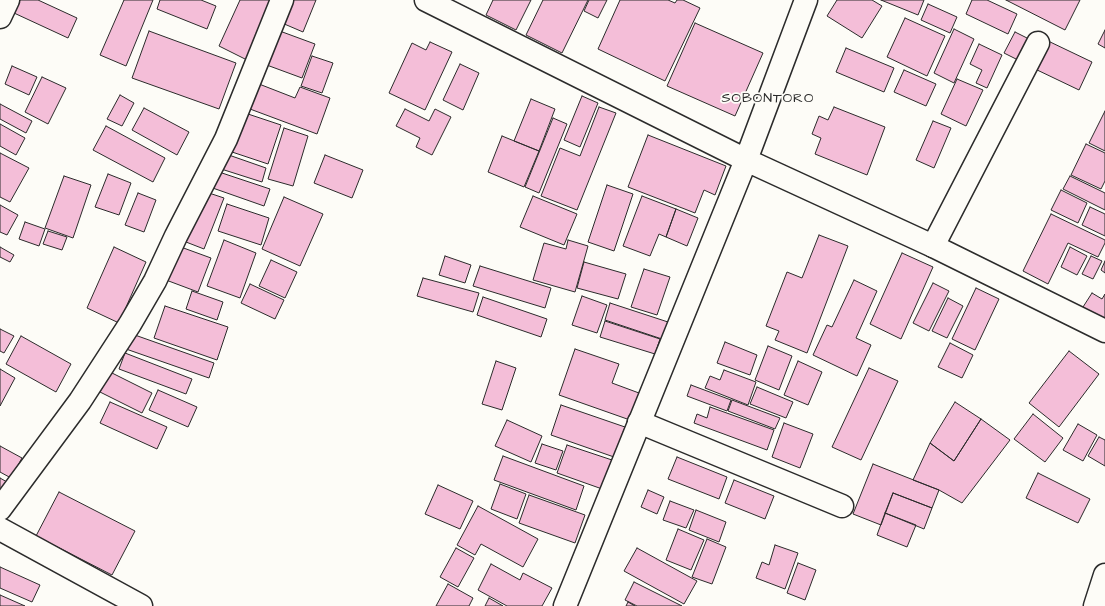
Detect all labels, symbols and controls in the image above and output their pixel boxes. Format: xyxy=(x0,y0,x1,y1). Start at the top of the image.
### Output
district label: SOBONTORO xyxy=(722,91,814,107)

